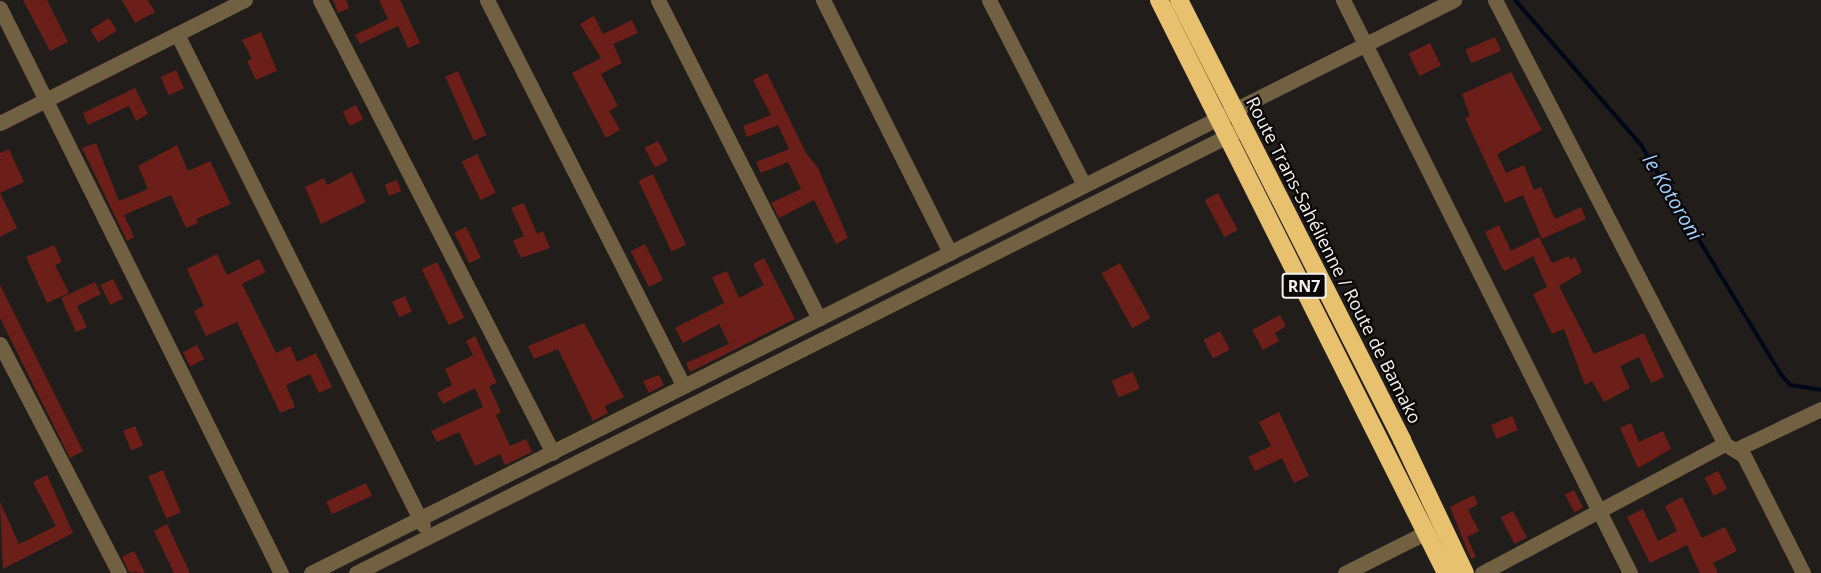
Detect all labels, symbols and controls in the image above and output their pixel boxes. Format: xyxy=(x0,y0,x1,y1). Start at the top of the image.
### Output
street label: Route Trans-Sahélienne / Route de Bamako xyxy=(1242,93,1426,427)
water label: le Kotoroni xyxy=(1638,150,1708,244)
road number: RN7 xyxy=(1282,273,1326,299)

